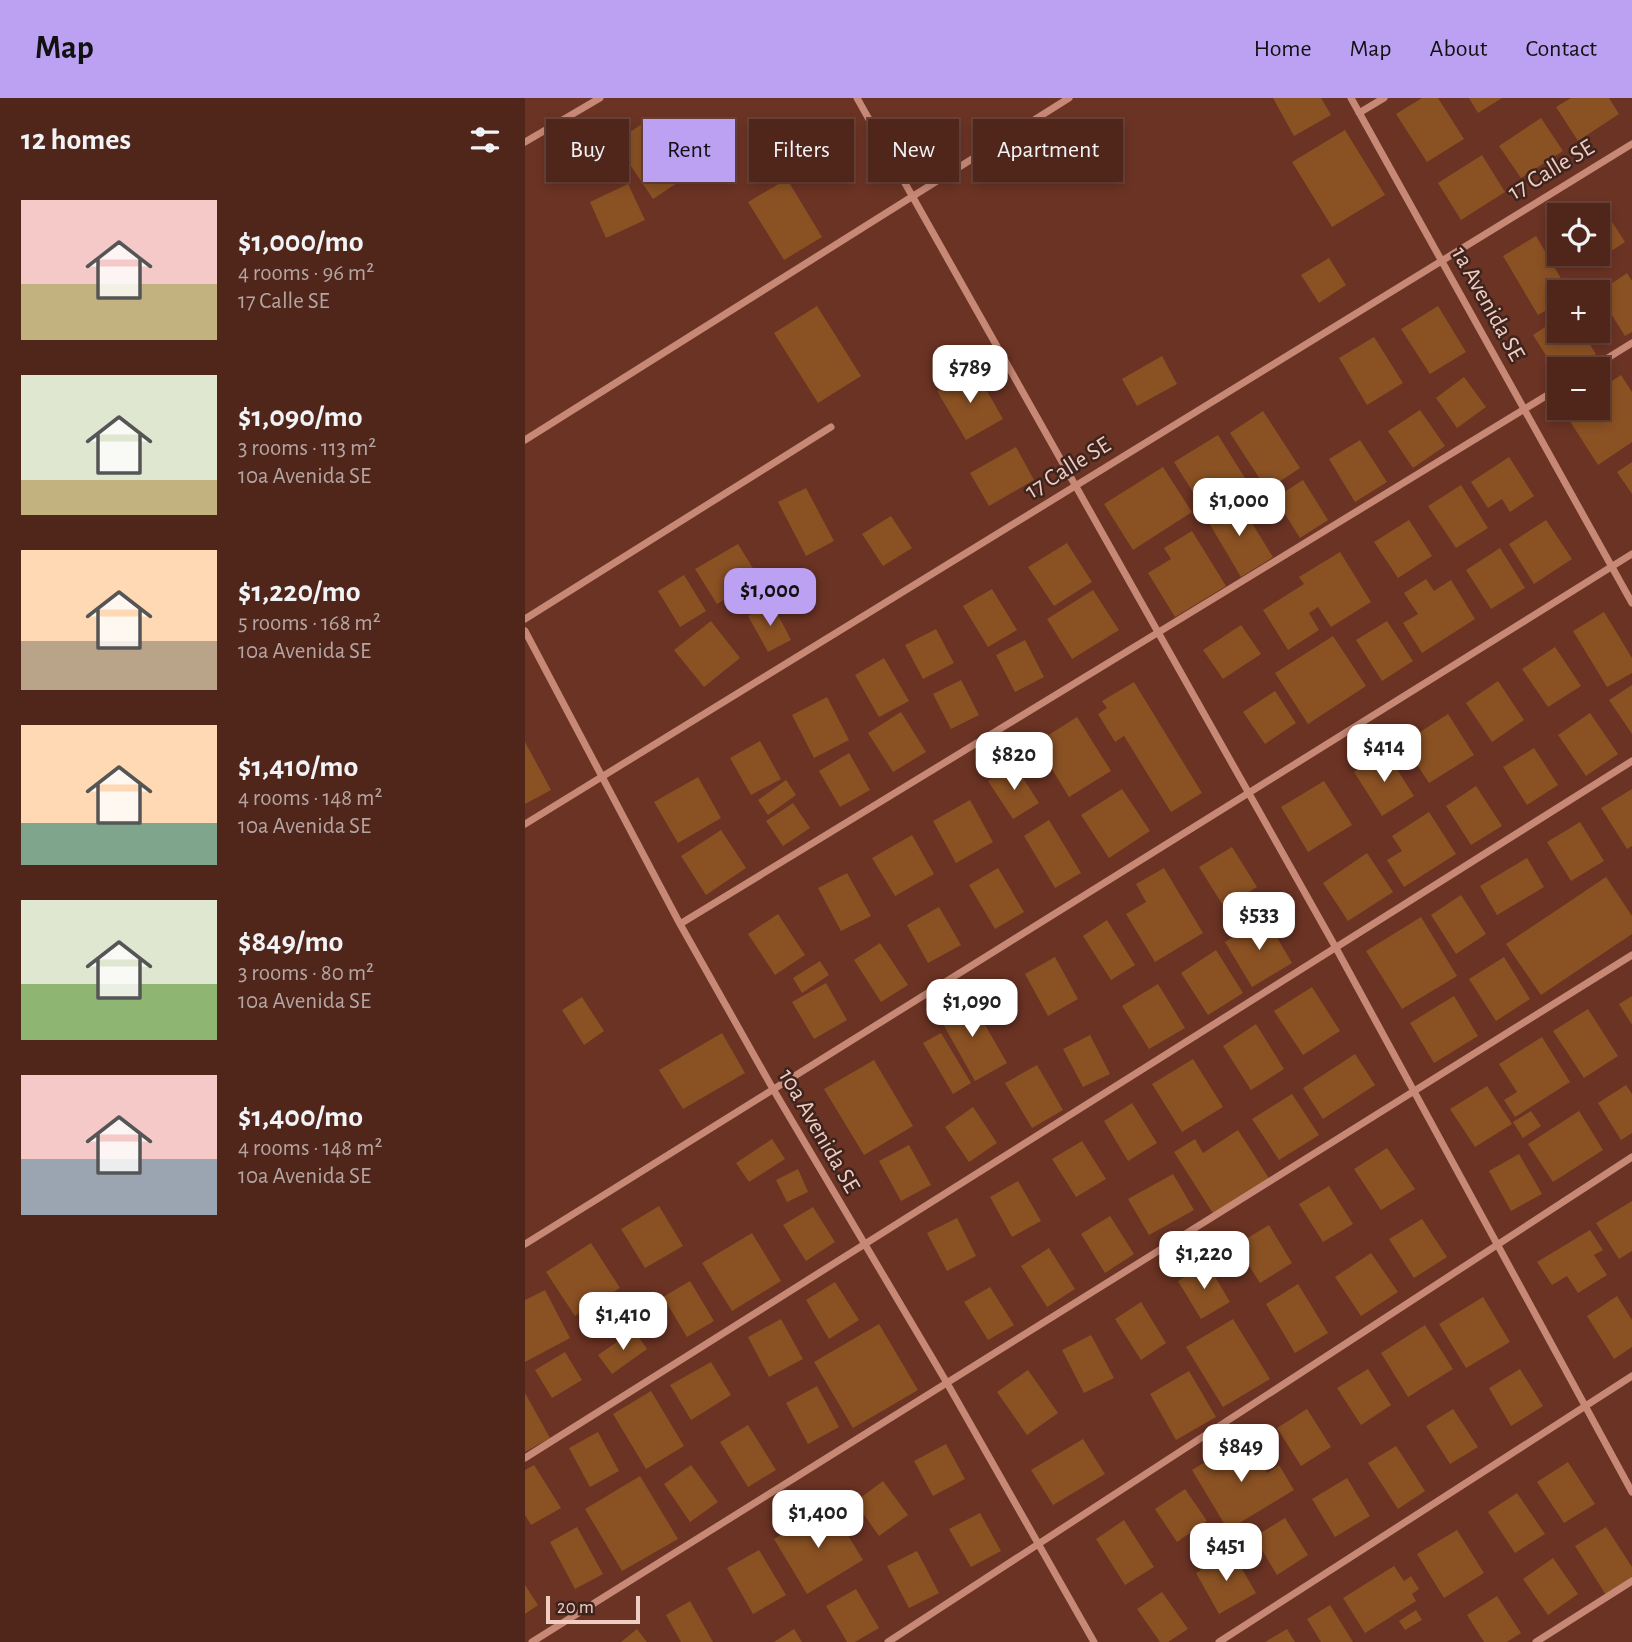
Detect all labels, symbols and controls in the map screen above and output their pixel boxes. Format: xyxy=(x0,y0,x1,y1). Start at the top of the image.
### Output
text: Map xyxy=(35,32,94,65)
text: Home xyxy=(1254,37,1312,61)
text: Map xyxy=(1350,37,1392,61)
text: About xyxy=(1430,37,1487,61)
text: Contact xyxy=(1525,37,1597,61)
chip: Buy xyxy=(546,119,629,182)
chip: Rent xyxy=(643,119,735,182)
chip: Filters xyxy=(749,119,854,182)
chip: New xyxy=(868,119,959,182)
chip: Apartment xyxy=(973,119,1123,182)
icon: filters xyxy=(466,121,504,159)
text: 12 homes xyxy=(21,125,131,155)
street label: 17 Calle SE xyxy=(1504,135,1599,205)
map controls xyxy=(1547,203,1610,420)
button: locate xyxy=(1547,203,1610,266)
text: $1,000/mo xyxy=(238,227,364,257)
icon: home xyxy=(77,228,161,312)
street label: 1a Avenida SE xyxy=(1447,243,1529,365)
text: 4 rooms · 96 m² xyxy=(238,262,374,285)
button: + xyxy=(1547,280,1610,343)
text: 17 Calle SE xyxy=(238,290,330,313)
pin: $789 xyxy=(929,345,1011,405)
text: $789 xyxy=(949,356,991,379)
button: − xyxy=(1547,357,1610,420)
text: $1,090/mo xyxy=(238,402,362,432)
icon: home xyxy=(77,403,161,487)
street label: 17 Calle SE xyxy=(1021,432,1115,504)
text: 3 rooms · 113 m² xyxy=(238,437,376,460)
text: 10a Avenida SE xyxy=(238,465,371,488)
pin: $1,000 xyxy=(1182,478,1296,538)
text: $1,000 xyxy=(1209,489,1269,512)
pin: $1,000 xyxy=(713,568,827,628)
text: $1,220/mo xyxy=(238,577,361,607)
icon: home xyxy=(77,578,161,662)
text: $1,000 xyxy=(740,579,800,602)
text: 5 rooms · 168 m² xyxy=(238,612,381,635)
text: 10a Avenida SE xyxy=(238,640,371,663)
pin: $414 xyxy=(1343,724,1425,784)
pin: $820 xyxy=(973,732,1055,792)
text: $414 xyxy=(1363,735,1405,758)
text: $820 xyxy=(992,743,1036,766)
text: $1,410/mo xyxy=(238,752,358,782)
icon: home xyxy=(77,753,161,837)
text: 4 rooms · 148 m² xyxy=(238,787,383,810)
text: 10a Avenida SE xyxy=(238,815,371,838)
pin: $533 xyxy=(1218,892,1300,952)
text: $533 xyxy=(1239,903,1279,926)
text: $849/mo xyxy=(238,927,343,957)
icon: home xyxy=(77,928,161,1012)
text: 3 rooms · 80 m² xyxy=(238,962,374,985)
pin: $1,090 xyxy=(915,979,1029,1039)
text: 10a Avenida SE xyxy=(238,990,371,1013)
text: $1,090 xyxy=(943,990,1001,1013)
street label: 10a Avenida SE xyxy=(774,1065,864,1197)
text: $1,400/mo xyxy=(238,1102,363,1132)
icon: home xyxy=(77,1103,161,1187)
text: 4 rooms · 148 m² xyxy=(238,1137,383,1160)
text: 10a Avenida SE xyxy=(238,1165,371,1188)
pin: $1,220 xyxy=(1147,1232,1261,1291)
text: $1,220 xyxy=(1175,1242,1233,1265)
pin: $1,410 xyxy=(566,1292,680,1352)
text: $1,410 xyxy=(595,1303,651,1326)
pin: $849 xyxy=(1200,1424,1282,1484)
text: $849 xyxy=(1219,1435,1263,1458)
pin: $1,400 xyxy=(761,1490,875,1550)
text: $1,400 xyxy=(788,1501,848,1524)
pin: $451 xyxy=(1185,1524,1267,1583)
text: $451 xyxy=(1206,1534,1246,1557)
scale bar xyxy=(546,1593,641,1625)
text: 20 m xyxy=(557,1598,594,1617)

